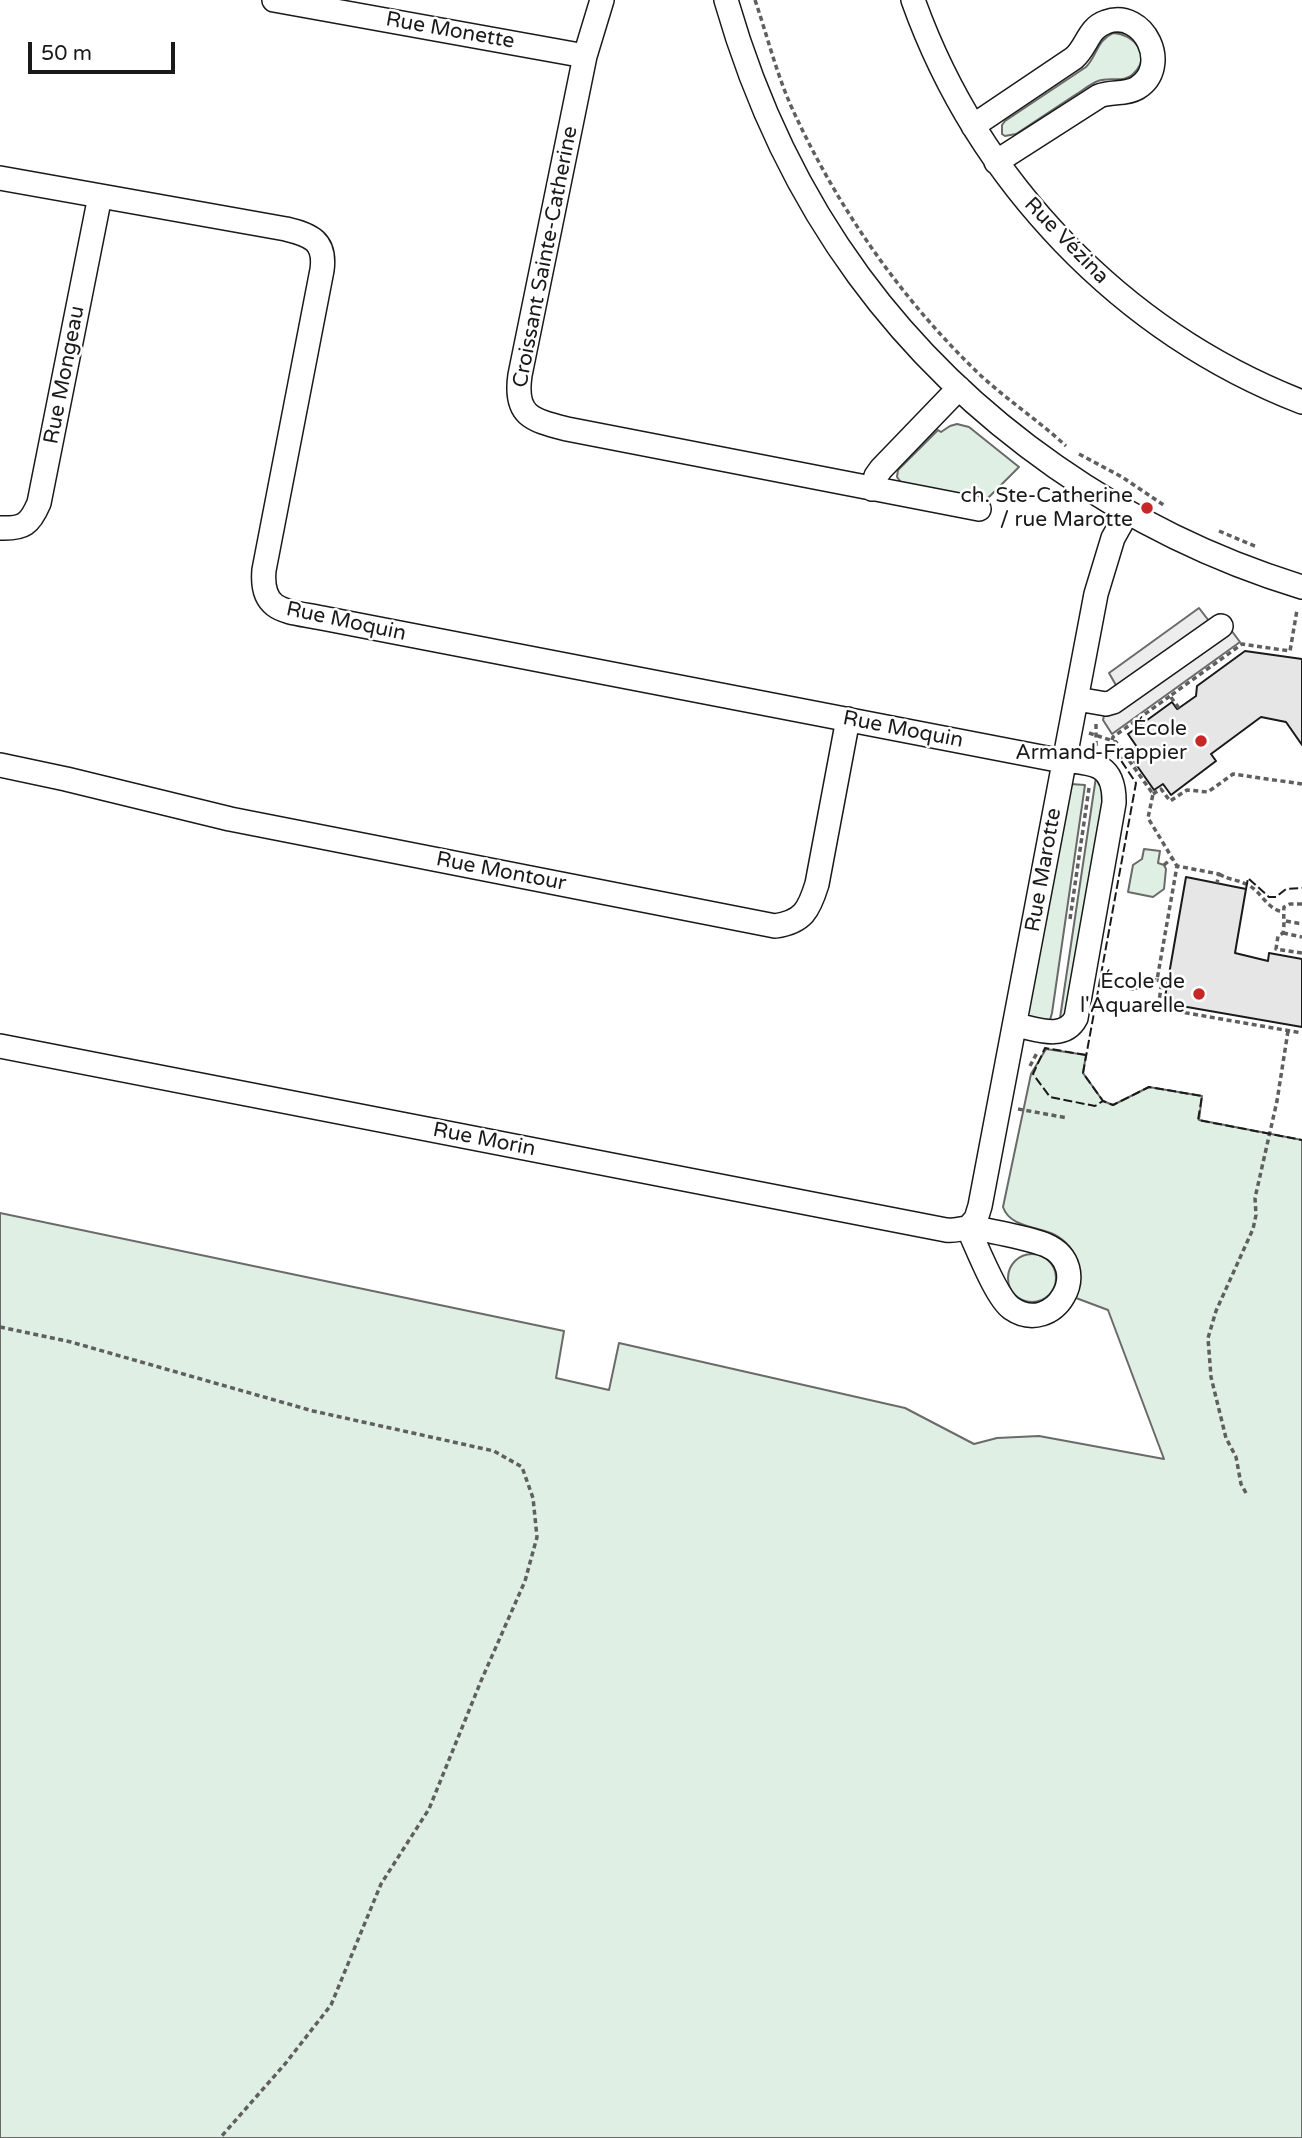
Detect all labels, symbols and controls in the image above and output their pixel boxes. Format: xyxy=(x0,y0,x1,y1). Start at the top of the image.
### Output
street label: Rue Monette xyxy=(384,7,516,55)
scale bar xyxy=(32,28,178,72)
text: 50 m xyxy=(41,41,92,66)
street label: Croissant Sainte-Catherine xyxy=(508,124,584,390)
street label: Rue Vézina xyxy=(1018,192,1114,290)
street label: Rue Mongeau xyxy=(39,304,91,446)
place label: ch. Ste-Catherine / rue Marotte xyxy=(961,483,1133,533)
marker: ch. Ste-Catherine / rue Marotte xyxy=(1139,500,1155,516)
street label: Rue Moquin xyxy=(284,597,408,647)
street label: Rue Moquin xyxy=(841,706,965,754)
place label: École Armand-Frappier xyxy=(1015,716,1187,766)
marker: École Armand-Frappier xyxy=(1193,733,1209,749)
street label: Rue Marotte xyxy=(1021,806,1067,934)
street label: Rue Montour xyxy=(434,847,568,897)
place label: École de l'Aquarelle xyxy=(1080,969,1185,1019)
marker: École de l'Aquarelle xyxy=(1191,986,1207,1002)
street label: Rue Morin xyxy=(431,1118,537,1162)

